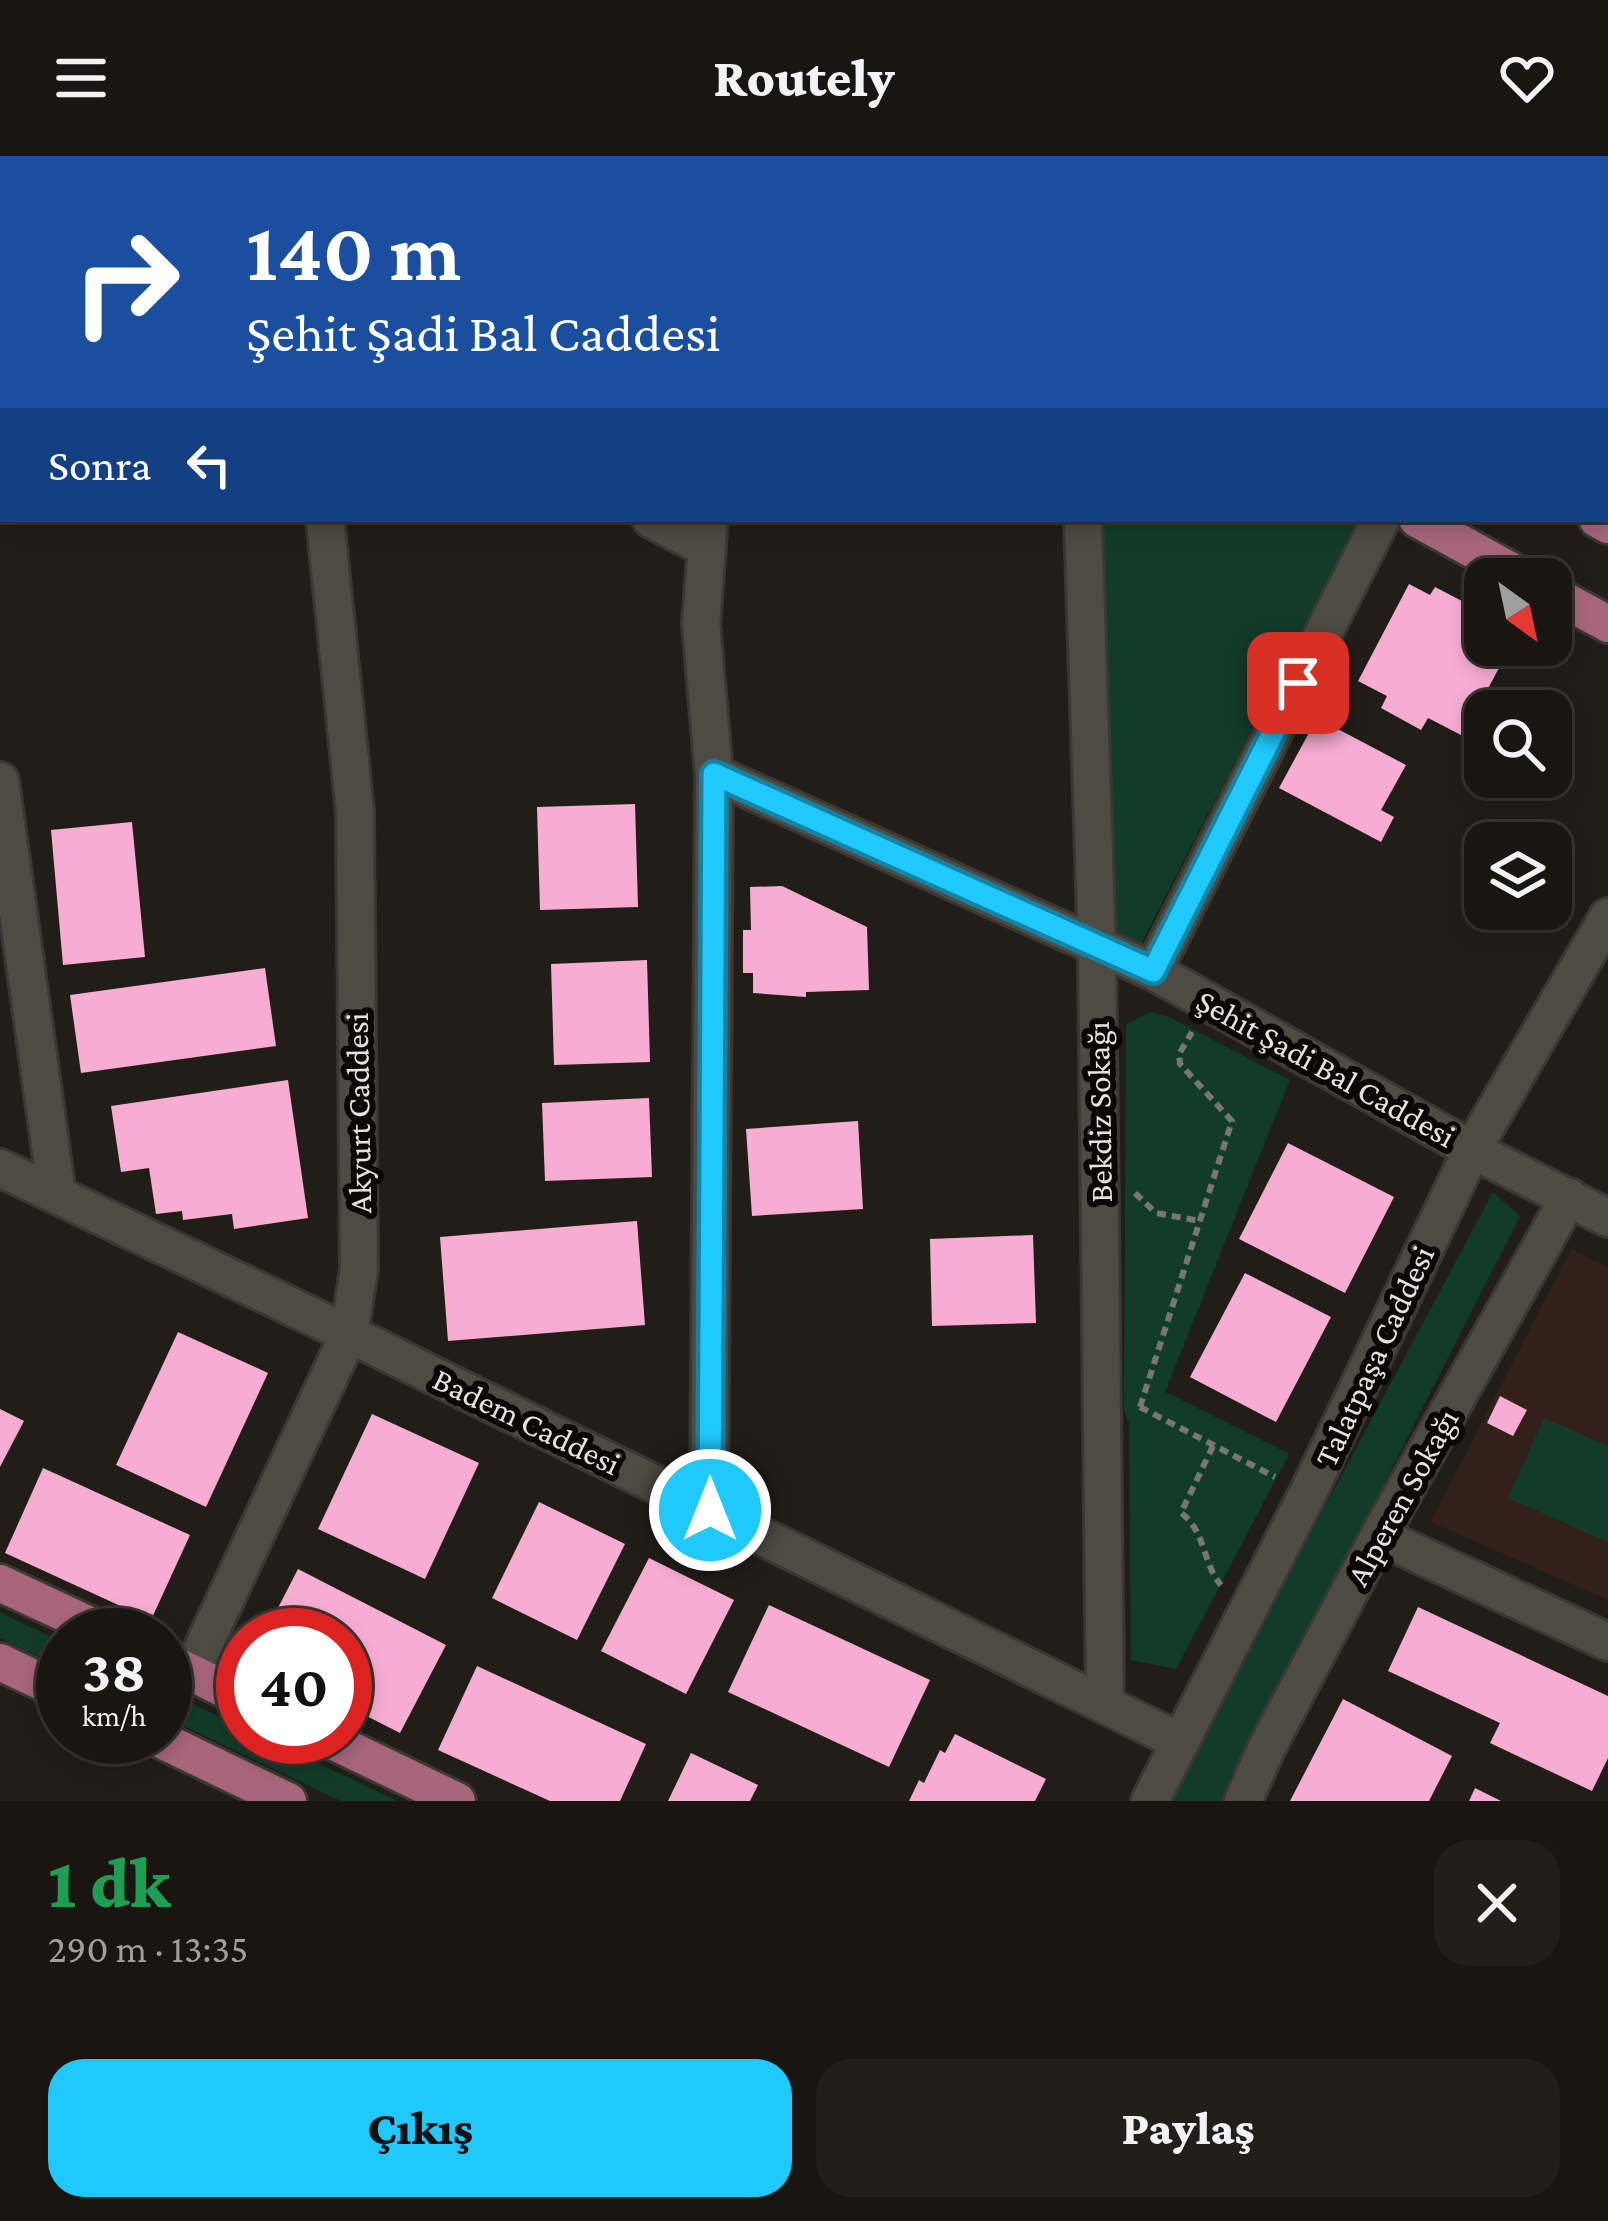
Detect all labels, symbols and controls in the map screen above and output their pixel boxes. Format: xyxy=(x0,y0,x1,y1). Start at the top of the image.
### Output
icon: menu xyxy=(48,45,114,111)
icon: heart xyxy=(1494,45,1560,111)
text: Routely xyxy=(713,48,895,108)
icon: right xyxy=(48,204,204,360)
text: 140 m xyxy=(246,205,461,298)
text: Şehit Şadi Bal Caddesi xyxy=(246,303,720,363)
icon: left xyxy=(176,432,242,498)
text: Sonra xyxy=(48,440,152,490)
north arrow xyxy=(1464,558,1572,666)
map controls xyxy=(1464,558,1572,930)
pin xyxy=(1247,632,1349,734)
icon: arrive xyxy=(1265,650,1331,716)
button: search xyxy=(1464,690,1572,798)
button: layers xyxy=(1464,822,1572,930)
street label: Şehit Şadi Bal Caddesi xyxy=(1190,982,1462,1154)
street label: Akyurt Caddesi xyxy=(338,1012,378,1214)
street label: Bekdiz Sokağı xyxy=(1079,1021,1119,1203)
street label: Talatpaşa Caddesi xyxy=(1307,1240,1441,1472)
street label: Badem Caddesi xyxy=(428,1360,626,1482)
street label: Alperen Sokağı xyxy=(1338,1402,1466,1592)
position arrow xyxy=(647,1447,773,1573)
speed limit sign: 40 xyxy=(216,1608,372,1764)
text: 38 xyxy=(82,1637,146,1704)
text: km/h xyxy=(82,1699,146,1732)
button: close xyxy=(1434,1840,1560,1966)
text: 1 dk xyxy=(48,1842,171,1922)
text: 290 m · 13:35 xyxy=(48,1927,248,1970)
button: Çıkış xyxy=(48,2059,792,2197)
button: Paylaş xyxy=(816,2059,1560,2197)

